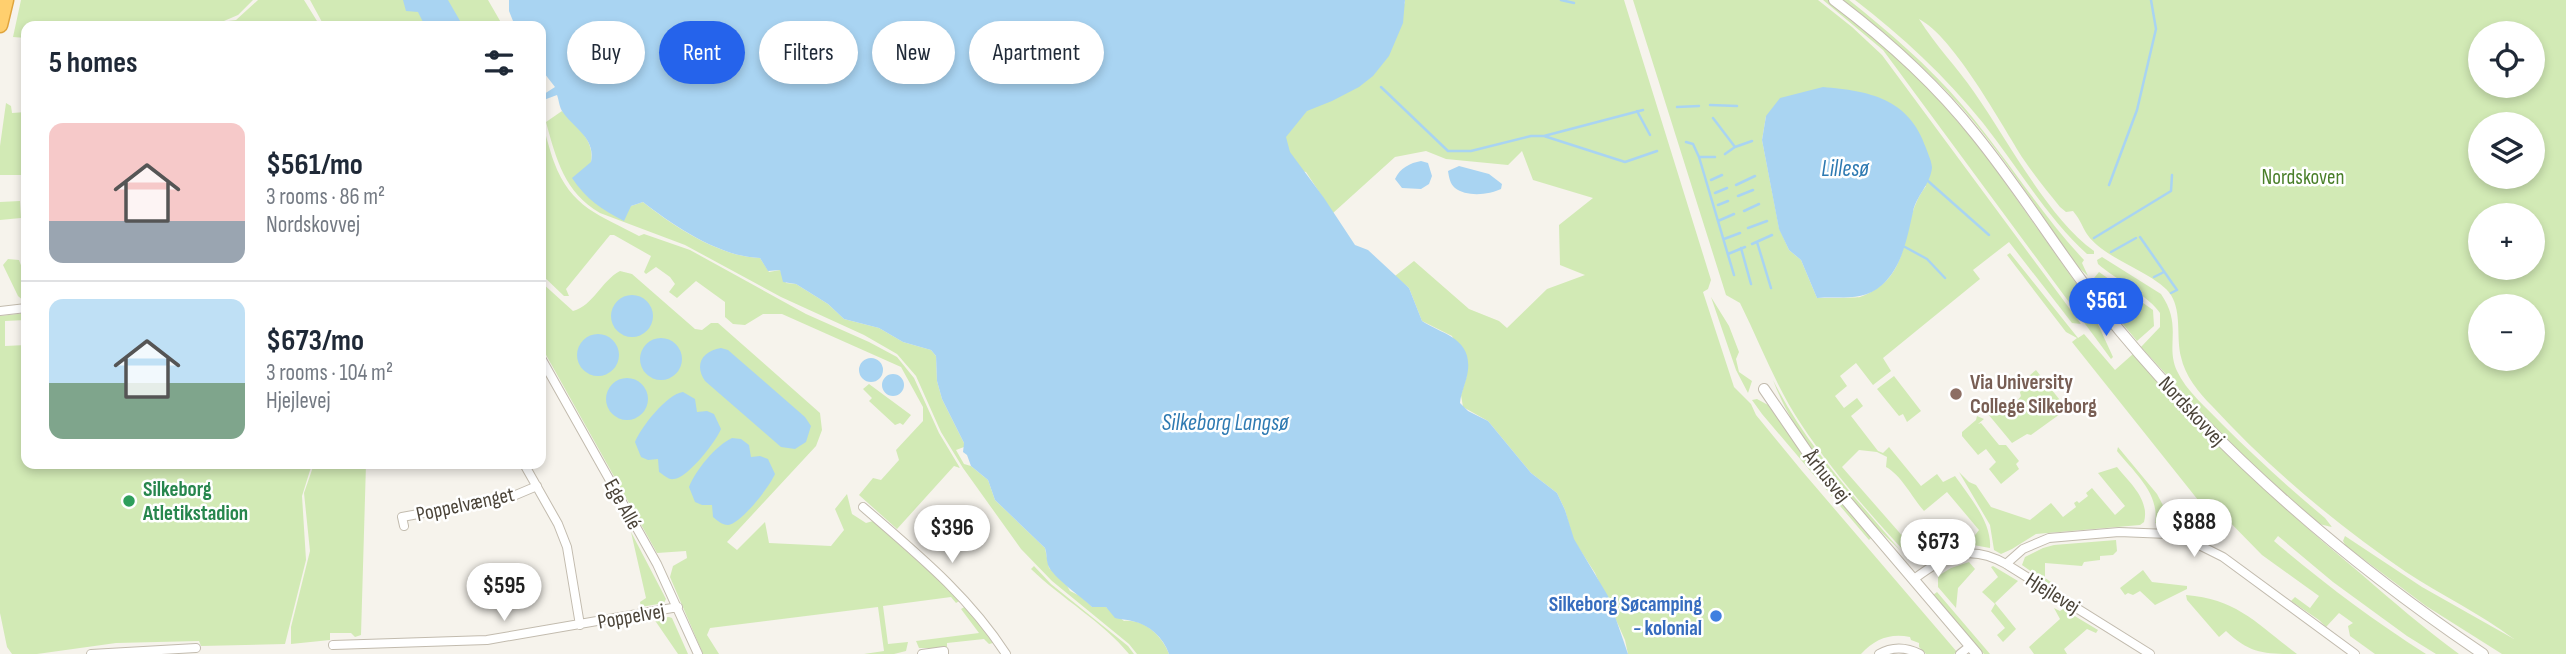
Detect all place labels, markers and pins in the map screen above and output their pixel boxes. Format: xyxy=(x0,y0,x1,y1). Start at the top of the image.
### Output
pin: $561 xyxy=(2065,278,2147,338)
place label: Via University College Silkeborg xyxy=(1970,370,2097,419)
marker: Via University College Silkeborg xyxy=(1948,386,1964,402)
place label: Silkeborg Atletikstadion xyxy=(142,477,248,526)
marker: Silkeborg Atletikstadion xyxy=(121,493,137,509)
pin: $888 xyxy=(2153,500,2235,559)
pin: $396 xyxy=(911,505,993,565)
pin: $673 xyxy=(1897,520,1979,579)
pin: $595 xyxy=(463,564,545,623)
place label: Silkeborg Søcamping - kolonial xyxy=(1549,592,1702,641)
marker: Silkeborg Søcamping - kolonial xyxy=(1708,608,1724,624)

